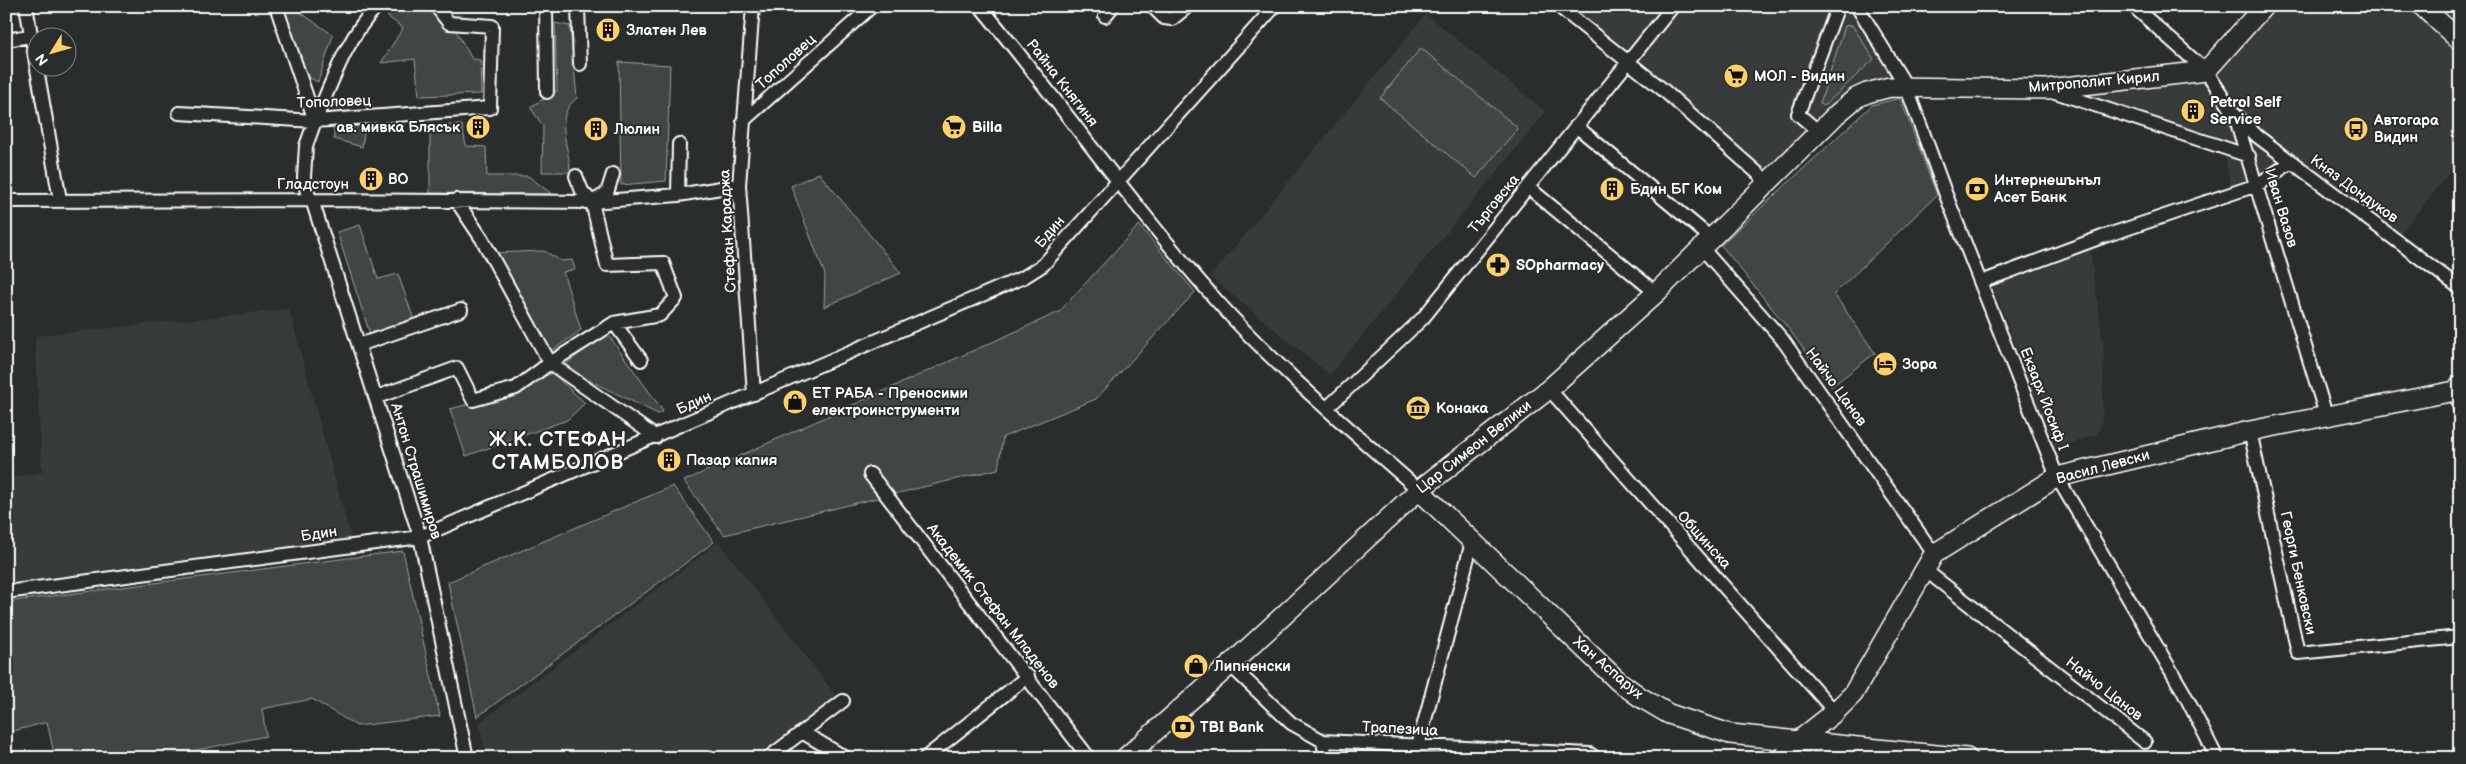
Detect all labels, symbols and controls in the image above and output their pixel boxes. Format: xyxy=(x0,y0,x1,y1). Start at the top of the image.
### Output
building icon: Златен Лев xyxy=(595,17,621,43)
place label: Златен Лев xyxy=(626,21,707,40)
north arrow xyxy=(28,28,78,78)
street label: Тополовец xyxy=(752,30,820,94)
street label: Райна Княгиня xyxy=(1022,35,1102,131)
text: N xyxy=(32,50,52,69)
supermarket icon: МОЛ - Видин xyxy=(1723,63,1749,89)
place label: МОЛ - Видин xyxy=(1754,67,1845,86)
street label: Митрополит Кирил xyxy=(2027,67,2161,97)
street label: Тополовец xyxy=(297,91,372,113)
place label: Petrol Self Service xyxy=(2210,93,2282,129)
building icon: Petrol Self Service xyxy=(2180,98,2206,124)
place label: Автогара Видин xyxy=(2373,111,2439,147)
building icon: ав. мивка Блясък xyxy=(465,114,491,140)
supermarket icon: Billa xyxy=(941,114,967,140)
building icon: Люлин xyxy=(583,116,609,142)
bus stop icon: Автогара Видин xyxy=(2343,116,2369,142)
place label: ав. мивка Блясък xyxy=(337,118,461,137)
place label: Billa xyxy=(972,118,1002,137)
place label: Люлин xyxy=(613,120,660,139)
street label: Княз Дондуков xyxy=(2306,151,2402,227)
building icon: ВО xyxy=(358,166,384,192)
street label: Иван Вазов xyxy=(2260,166,2302,250)
street label: Стефан Караджа xyxy=(715,169,741,293)
place label: ВО xyxy=(388,170,409,189)
street label: Търговска xyxy=(1464,170,1524,237)
place label: Интернешънъл Асет Банк xyxy=(1993,171,2101,207)
street label: Гладстоун xyxy=(277,175,349,194)
building icon: Бдин БГ Ком xyxy=(1599,176,1625,202)
bank icon: Интернешънъл Асет Банк xyxy=(1964,176,1990,202)
place label: Бдин БГ Ком xyxy=(1630,180,1722,199)
street label: Бдин xyxy=(1031,212,1069,252)
pharmacy icon: SOpharmacy xyxy=(1485,252,1511,278)
place label: SOpharmacy xyxy=(1516,256,1604,275)
street label: Найчо Цанов xyxy=(1801,344,1871,430)
street label: Екзарх Йосиф I xyxy=(2016,345,2072,454)
hotel icon: Зора xyxy=(1872,351,1898,377)
place label: Зора xyxy=(1902,355,1937,374)
place label: ЕТ РАБА - Преносими електроинструменти xyxy=(812,384,968,420)
street label: Бдин xyxy=(674,387,714,419)
shop icon: ЕТ РАБА - Преносими електроинструменти xyxy=(782,389,808,415)
museum icon: Конака xyxy=(1405,395,1431,421)
street label: Цар Симеон Велики xyxy=(1413,396,1535,498)
place label: Конака xyxy=(1436,399,1489,418)
street label: Антон Страшимиров xyxy=(386,400,446,542)
district label: Ж.К. СТЕФАН СТАМБОЛОВ xyxy=(489,428,627,475)
street label: Васил Левски xyxy=(2054,445,2152,489)
building icon: Пазар капия xyxy=(656,447,682,473)
place label: Пазар капия xyxy=(686,451,778,470)
street label: Общинска xyxy=(1673,507,1735,573)
street label: Георги Бенковски xyxy=(2276,510,2320,636)
street label: Академик Стефан Младенов xyxy=(922,519,1064,693)
street label: Бдин xyxy=(300,522,338,546)
street label: Хан Аспарух xyxy=(1569,632,1647,704)
shop icon: Липненски xyxy=(1183,653,1209,679)
street label: Найчо Цанов xyxy=(2062,653,2147,725)
place label: Липненски xyxy=(1213,657,1291,676)
bank icon: TBI Bank xyxy=(1170,714,1196,740)
place label: TBI Bank xyxy=(1200,718,1264,737)
street label: Трапезица xyxy=(1361,718,1439,740)

